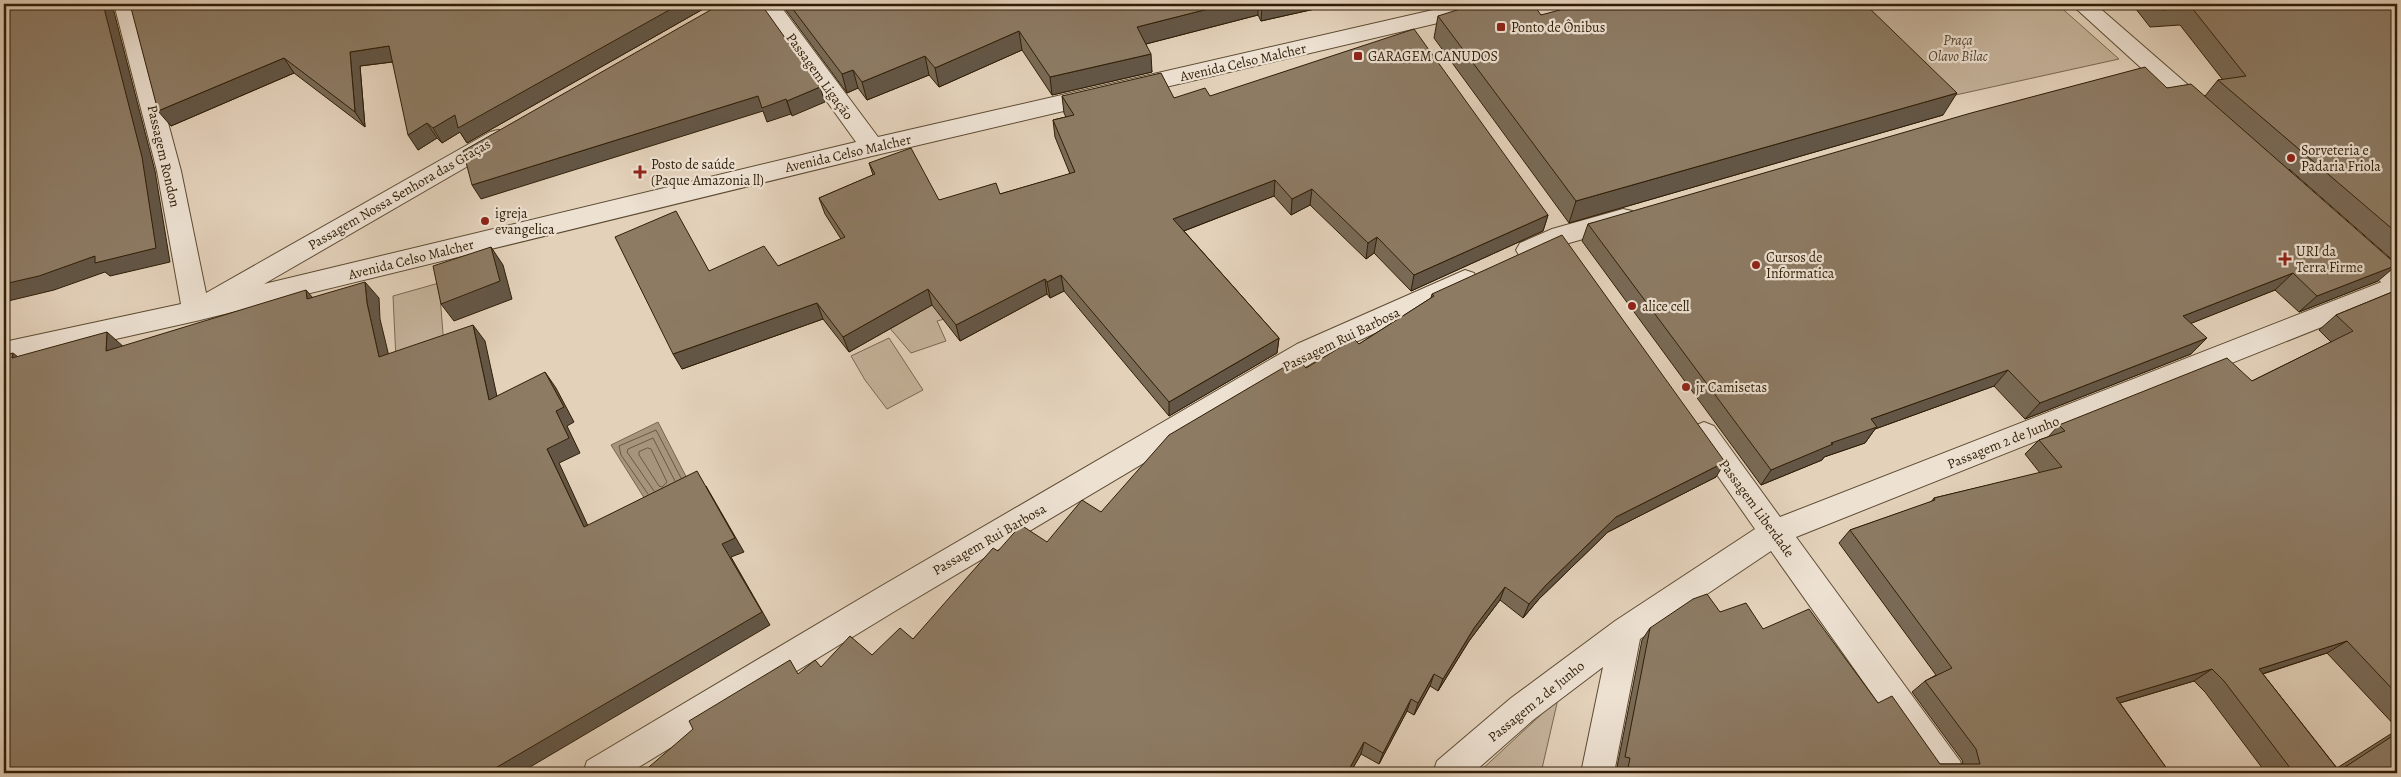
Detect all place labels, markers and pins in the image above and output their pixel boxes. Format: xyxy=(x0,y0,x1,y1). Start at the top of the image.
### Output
place label: Ponto de Ônibus xyxy=(1511,18,1605,37)
marker: Ponto de Ônibus xyxy=(1495,21,1507,33)
place label: GARAGEM CANUDOS xyxy=(1368,47,1498,66)
marker: GARAGEM CANUDOS xyxy=(1352,50,1364,62)
place label: Sorveteria e Padaria Friola xyxy=(2301,141,2381,176)
marker: Sorveteria e Padaria Friola xyxy=(2285,152,2297,164)
place label: Posto de saúde (Paque Amazonia ll) xyxy=(651,155,764,190)
marker: Posto de saúde (Paque Amazonia ll) xyxy=(633,165,647,179)
place label: igreja evangelica xyxy=(495,204,555,239)
marker: igreja evangelica xyxy=(479,215,491,227)
place label: URI da Terra Firme xyxy=(2296,242,2363,277)
place label: Cursos de Informatica xyxy=(1766,248,1835,283)
marker: URI da Terra Firme xyxy=(2278,252,2292,266)
marker: Cursos de Informatica xyxy=(1750,259,1762,271)
place label: alice cell xyxy=(1642,297,1690,316)
marker: alice cell xyxy=(1626,300,1638,312)
place label: jr Camisetas xyxy=(1696,378,1767,397)
marker: jr Camisetas xyxy=(1680,381,1692,393)

